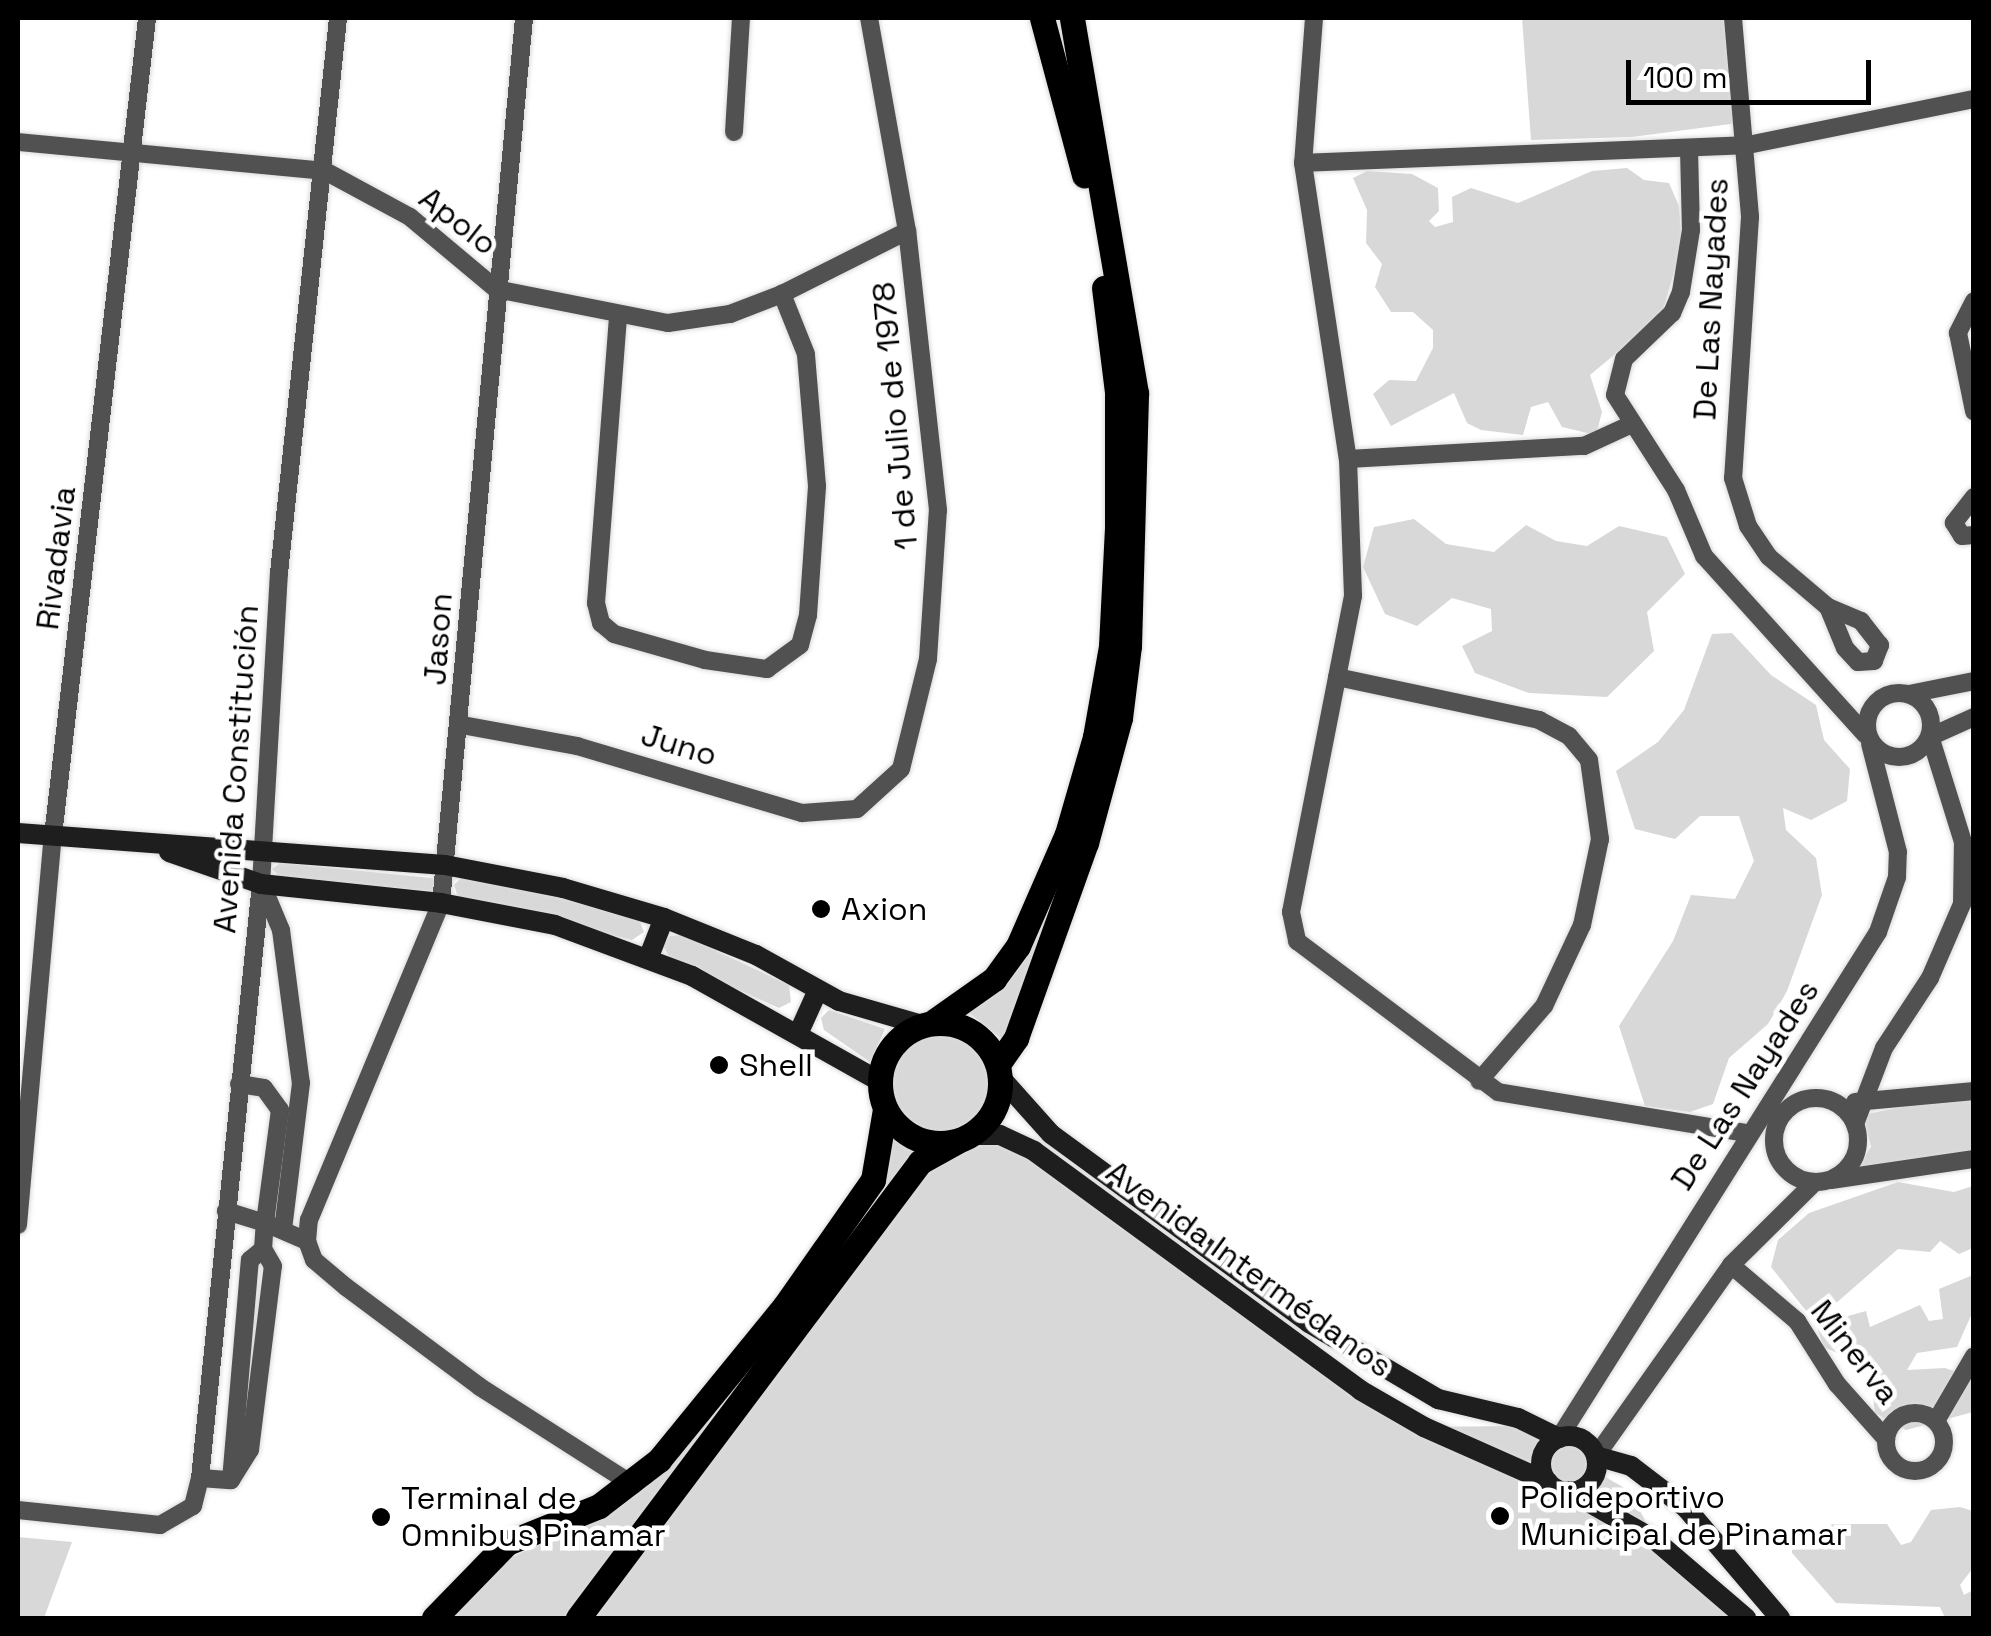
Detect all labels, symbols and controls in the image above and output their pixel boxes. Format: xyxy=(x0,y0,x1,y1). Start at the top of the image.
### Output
scale bar xyxy=(1631,40,1876,102)
text: 100 m xyxy=(1643,58,1728,97)
street label: De Las Nayades xyxy=(1685,177,1737,421)
street label: Apolo xyxy=(411,179,505,263)
street label: 1 de Julio de 1978 xyxy=(864,280,926,552)
street label: Rivadavia xyxy=(28,484,84,632)
street label: Jason xyxy=(416,591,460,687)
street label: Avenida Constitución xyxy=(205,603,267,935)
street label: Juno xyxy=(636,715,722,775)
place label: Axion xyxy=(841,890,927,928)
marker: Axion xyxy=(810,898,832,920)
street label: De Las Nayades xyxy=(1663,973,1827,1197)
place label: Shell xyxy=(739,1046,813,1084)
marker: Shell xyxy=(708,1054,730,1076)
street label: Avenida Intermédanos xyxy=(1099,1152,1399,1386)
street label: Minerva xyxy=(1803,1292,1907,1412)
place label: Polideportivo Municipal de Pinamar xyxy=(1520,1479,1848,1554)
place label: Terminal de Omnibus Pinamar xyxy=(401,1480,666,1555)
marker: Polideportivo Municipal de Pinamar xyxy=(1489,1505,1511,1527)
marker: Terminal de Omnibus Pinamar xyxy=(370,1506,392,1528)

